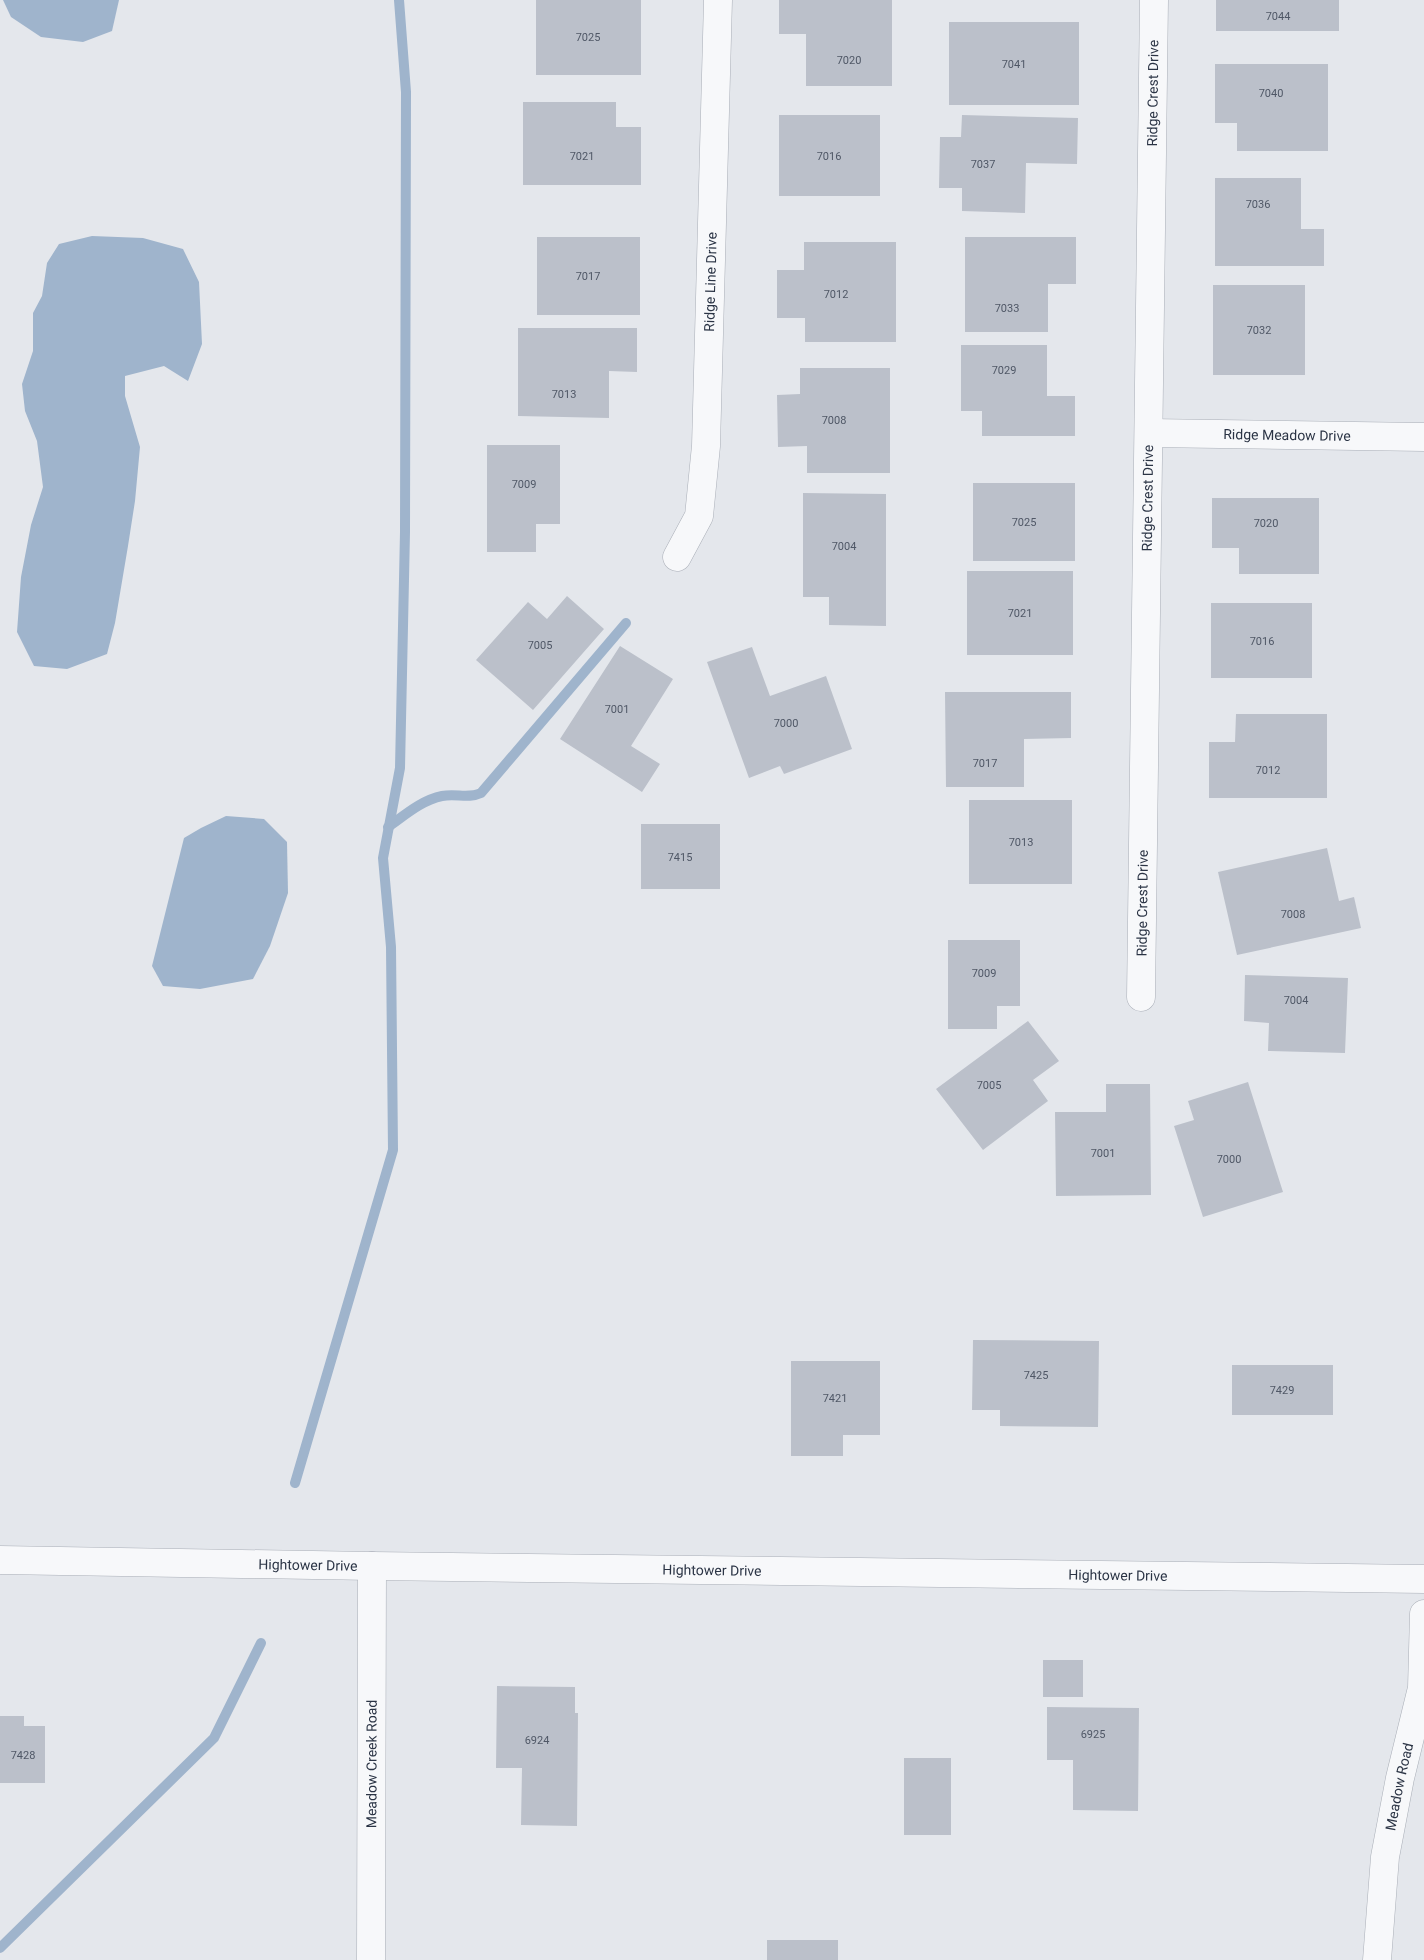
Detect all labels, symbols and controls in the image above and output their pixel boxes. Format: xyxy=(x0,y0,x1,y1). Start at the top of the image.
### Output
house number: 7044 xyxy=(1266,10,1290,23)
house number: 7025 xyxy=(576,31,600,44)
street label: Ridge Crest Drive xyxy=(1144,40,1161,147)
house number: 7020 xyxy=(837,54,861,67)
house number: 7041 xyxy=(1002,58,1026,71)
house number: 7040 xyxy=(1259,87,1283,100)
house number: 7021 xyxy=(570,150,594,163)
house number: 7016 xyxy=(817,150,841,163)
house number: 7037 xyxy=(971,158,995,171)
house number: 7036 xyxy=(1246,198,1270,211)
street label: Ridge Line Drive xyxy=(701,232,720,332)
house number: 7017 xyxy=(576,270,600,283)
house number: 7012 xyxy=(824,288,848,301)
house number: 7033 xyxy=(995,302,1019,315)
house number: 7032 xyxy=(1247,324,1271,337)
house number: 7029 xyxy=(992,364,1016,377)
house number: 7013 xyxy=(552,388,576,401)
house number: 7008 xyxy=(822,414,846,427)
street label: Ridge Meadow Drive xyxy=(1223,426,1351,444)
street label: Ridge Crest Drive xyxy=(1139,445,1156,552)
house number: 7009 xyxy=(512,478,536,491)
house number: 7025 xyxy=(1012,516,1036,529)
house number: 7020 xyxy=(1254,517,1278,530)
house number: 7004 xyxy=(832,540,856,553)
house number: 7021 xyxy=(1008,607,1032,620)
house number: 7016 xyxy=(1250,635,1274,648)
house number: 7005 xyxy=(528,639,552,652)
house number: 7001 xyxy=(605,703,629,716)
house number: 7000 xyxy=(774,717,798,730)
house number: 7017 xyxy=(973,757,997,770)
house number: 7012 xyxy=(1256,764,1280,777)
house number: 7013 xyxy=(1009,836,1033,849)
street label: Ridge Crest Drive xyxy=(1134,850,1151,956)
house number: 7415 xyxy=(668,851,692,864)
house number: 7008 xyxy=(1281,908,1305,921)
house number: 7009 xyxy=(972,967,996,980)
house number: 7004 xyxy=(1284,994,1308,1007)
house number: 7005 xyxy=(977,1079,1001,1092)
house number: 7001 xyxy=(1091,1147,1115,1160)
house number: 7000 xyxy=(1217,1153,1241,1166)
house number: 7425 xyxy=(1024,1369,1048,1382)
house number: 7429 xyxy=(1270,1384,1294,1397)
house number: 7421 xyxy=(823,1392,847,1405)
street label: Hightower Drive xyxy=(258,1556,358,1574)
street label: Hightower Drive xyxy=(662,1562,762,1579)
street label: Hightower Drive xyxy=(1068,1567,1168,1584)
street label: Meadow Creek Road xyxy=(363,1700,380,1828)
house number: 6925 xyxy=(1081,1728,1105,1741)
house number: 6924 xyxy=(525,1734,549,1747)
street label: Meadow Road xyxy=(1382,1741,1416,1832)
house number: 7428 xyxy=(11,1749,35,1762)

